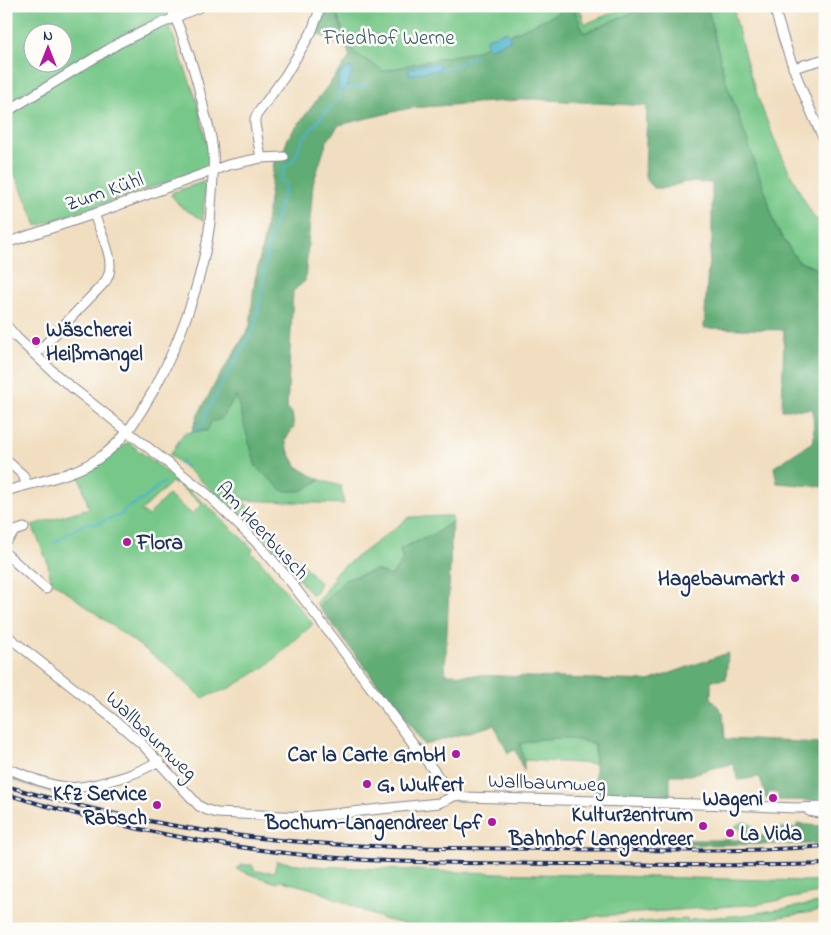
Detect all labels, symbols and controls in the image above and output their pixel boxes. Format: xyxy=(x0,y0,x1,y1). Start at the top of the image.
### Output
north arrow xyxy=(22,22,72,72)
park label: Friedhof Werne xyxy=(322,24,455,54)
text: N xyxy=(43,26,53,47)
street label: Zum Kühl xyxy=(61,166,148,220)
place label: Wäscherei Heißmangel xyxy=(46,316,143,372)
marker: Wäscherei Heißmangel xyxy=(30,335,42,347)
street label: Am Heerbusch xyxy=(208,475,315,587)
place label: Flora xyxy=(136,529,183,559)
marker: Flora xyxy=(121,536,133,548)
place label: Hagebaumarkt xyxy=(658,565,786,597)
marker: Hagebaumarkt xyxy=(789,572,801,584)
street label: Wallbaumweg xyxy=(96,685,203,790)
place label: Car la Carte GmbH xyxy=(287,741,446,771)
marker: Car la Carte GmbH xyxy=(450,748,462,760)
street label: Wallbaumweg xyxy=(487,767,606,803)
place label: G. Wulfert xyxy=(377,771,465,801)
marker: G. Wulfert xyxy=(361,778,373,790)
place label: Kfz Service Rabsch xyxy=(53,780,148,834)
place label: Wageni xyxy=(702,785,763,817)
marker: Wageni xyxy=(767,792,779,804)
marker: Kfz Service Rabsch xyxy=(151,799,163,811)
place label: Kulturzentrum Bahnhof Langendreer xyxy=(508,801,693,857)
place label: Bochum-Langendreer Lpf xyxy=(264,809,483,841)
marker: Bochum-Langendreer Lpf xyxy=(486,816,498,828)
marker: Kulturzentrum Bahnhof Langendreer xyxy=(697,820,709,832)
place label: La Vida xyxy=(740,820,802,850)
marker: La Vida xyxy=(724,827,736,839)

